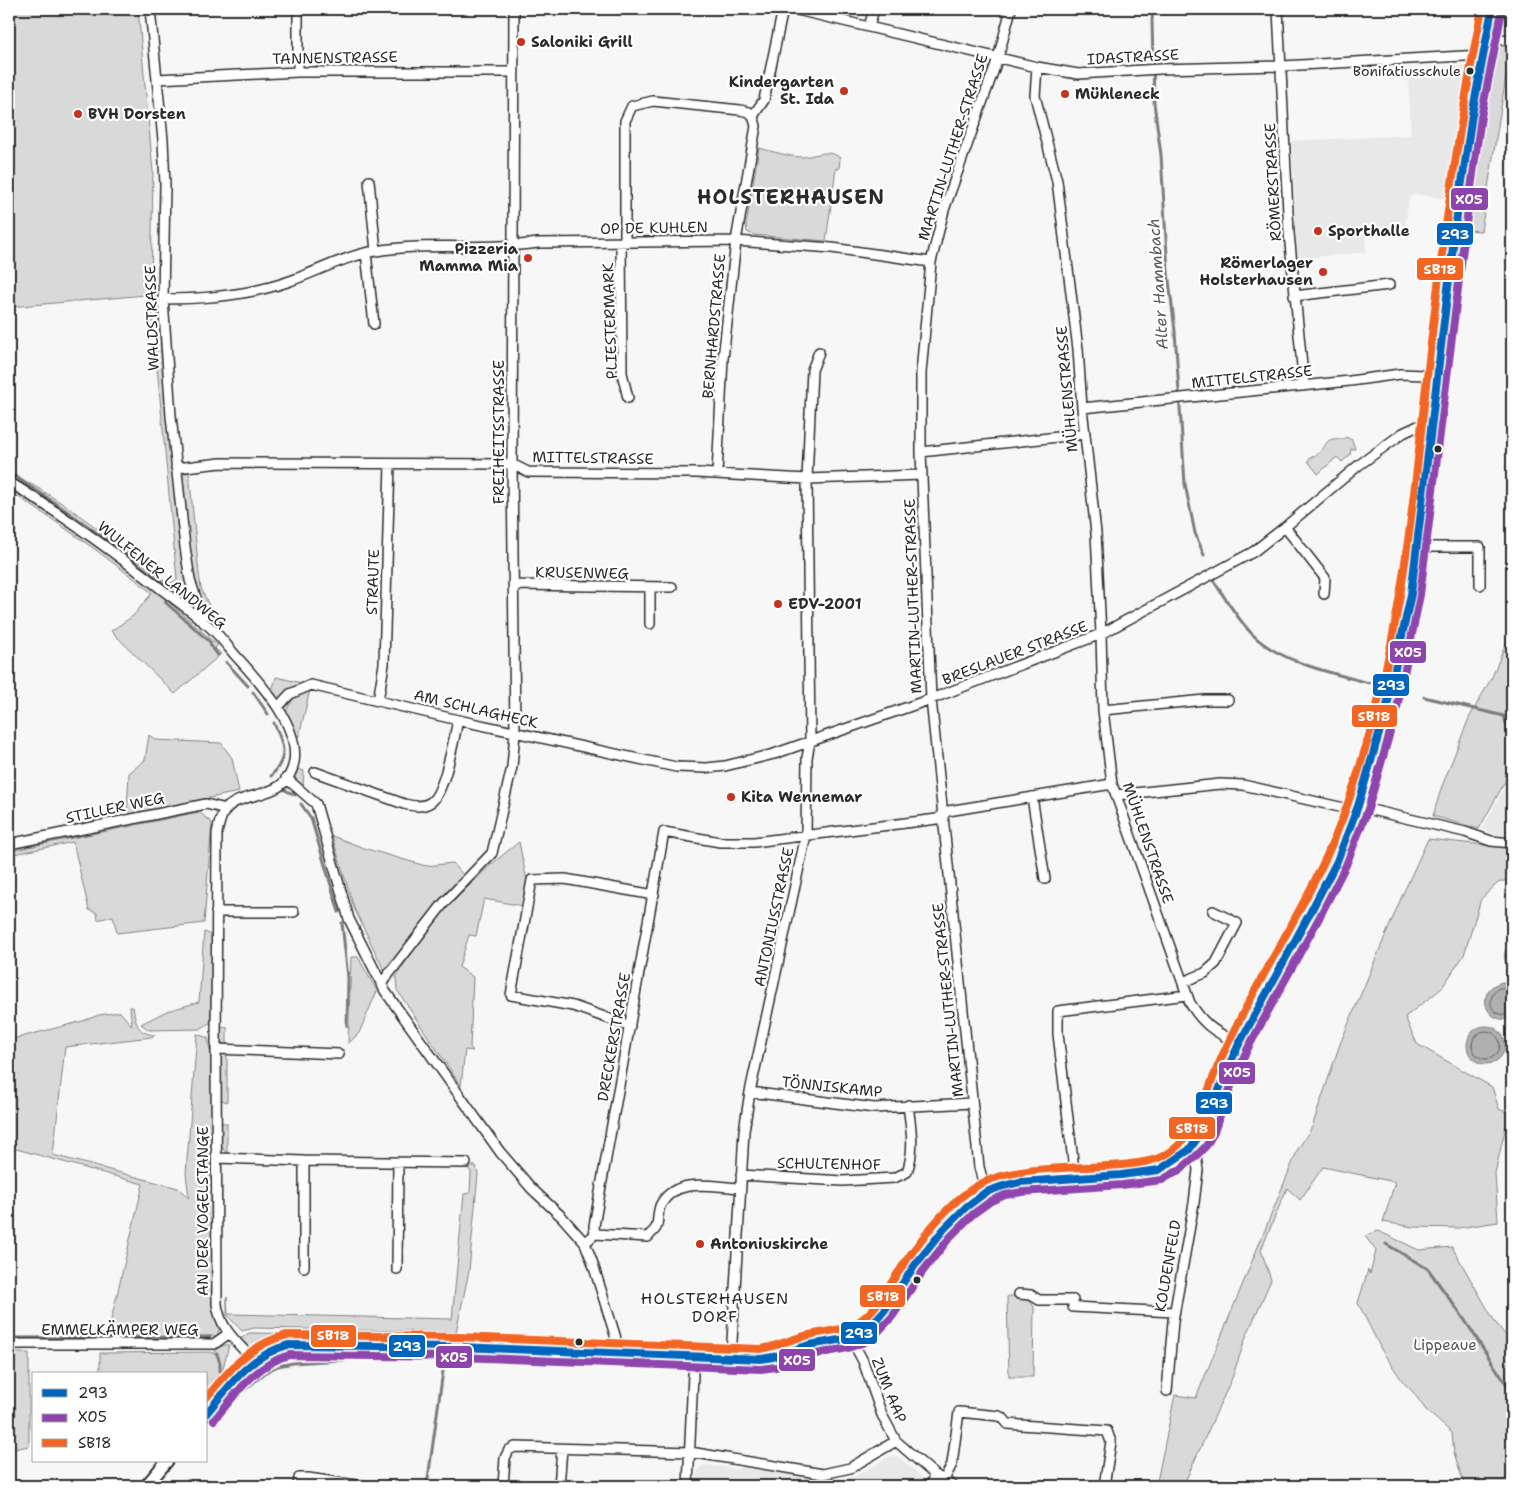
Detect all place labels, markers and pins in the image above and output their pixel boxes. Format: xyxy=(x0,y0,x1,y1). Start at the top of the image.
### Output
place label: Saloniki Grill xyxy=(531,32,633,52)
marker: Saloniki Grill xyxy=(515,36,527,48)
place label: Bonifatiusschule xyxy=(1353,62,1461,80)
marker: Bonifatiusschule xyxy=(1465,66,1475,76)
place label: Kindergarten St. Ida xyxy=(729,72,835,109)
place label: Mühleneck xyxy=(1075,84,1160,104)
marker: Kindergarten St. Ida xyxy=(838,85,850,97)
marker: Mühleneck xyxy=(1059,88,1071,100)
place label: BVH Dorsten xyxy=(88,104,186,124)
marker: BVH Dorsten xyxy=(72,108,84,120)
place label: Sporthalle xyxy=(1328,221,1410,241)
marker: Sporthalle xyxy=(1312,225,1324,237)
place label: Pizzeria Mamma Mia xyxy=(419,239,519,276)
marker: Pizzeria Mamma Mia xyxy=(522,252,534,264)
place label: Römerlager Holsterhausen xyxy=(1200,253,1313,290)
marker: Römerlager Holsterhausen xyxy=(1317,266,1329,278)
unlabelled marker xyxy=(1433,444,1443,454)
place label: EDV-2001 xyxy=(788,594,862,614)
marker: EDV-2001 xyxy=(772,598,784,610)
place label: Kita Wennemar xyxy=(741,787,862,807)
marker: Kita Wennemar xyxy=(725,791,737,803)
place label: Antoniuskirche xyxy=(710,1234,828,1254)
marker: Antoniuskirche xyxy=(694,1238,706,1250)
unlabelled marker xyxy=(912,1275,922,1285)
unlabelled marker xyxy=(574,1337,584,1347)

